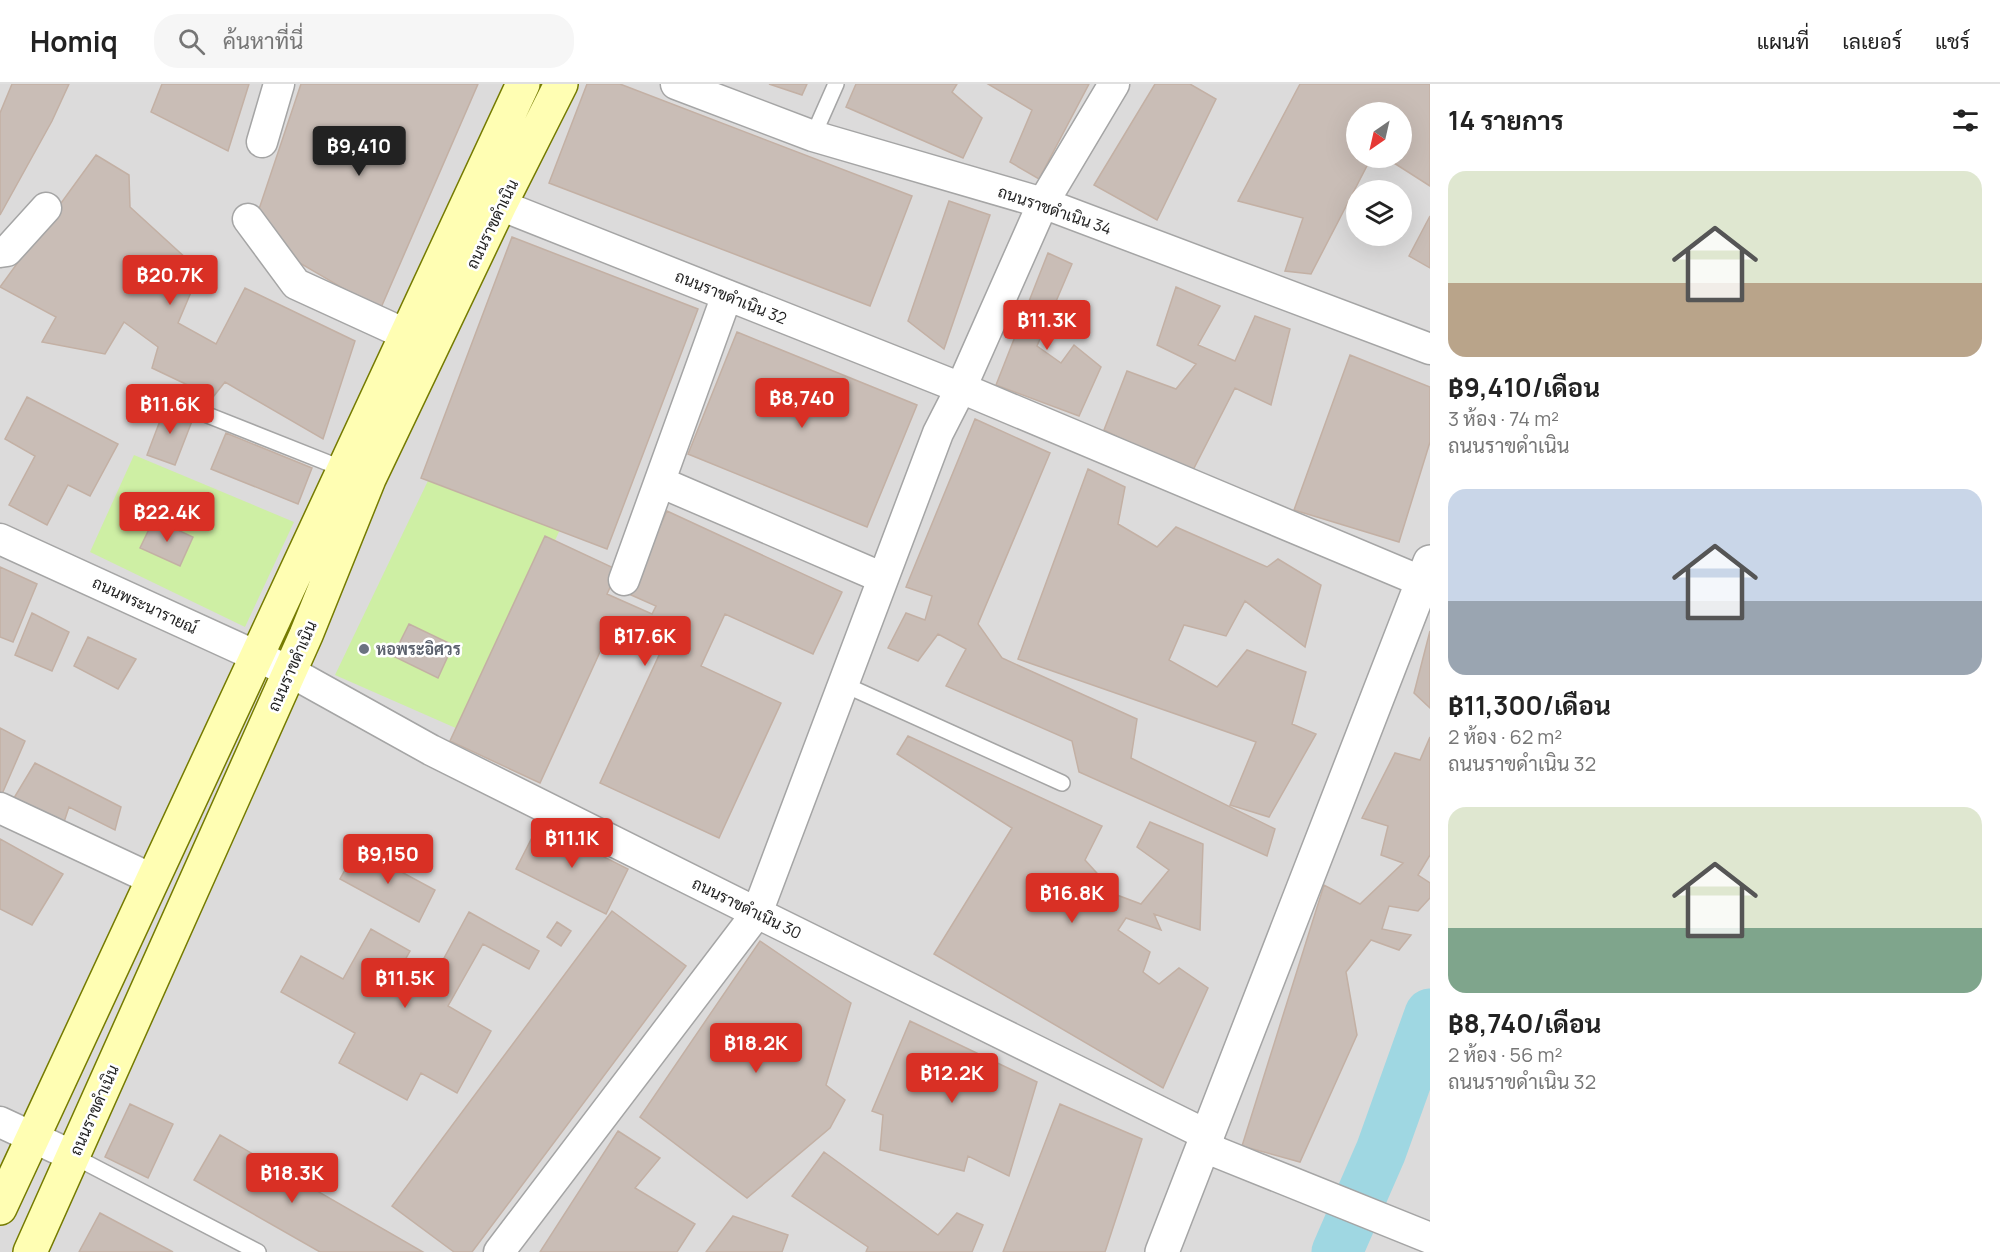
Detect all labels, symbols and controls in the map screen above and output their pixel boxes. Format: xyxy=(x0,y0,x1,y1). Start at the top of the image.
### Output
search box xyxy=(154,14,574,68)
text: Homiq xyxy=(30,22,118,60)
icon: search xyxy=(175,25,208,58)
text: ค้นหาที่นี่ xyxy=(223,26,303,56)
text: แผนที่ xyxy=(1757,27,1809,55)
text: เลเยอร์ xyxy=(1842,27,1902,55)
text: แชร์ xyxy=(1935,27,1970,55)
north arrow xyxy=(1346,102,1412,168)
map controls xyxy=(1346,102,1412,246)
text: 14 รายการ xyxy=(1448,102,1564,138)
icon: filters xyxy=(1949,104,1982,137)
pin: ฿9,410 xyxy=(310,126,408,177)
text: ฿9,410 xyxy=(327,132,391,159)
street label: ถนนราขดำเนิน xyxy=(461,175,523,273)
street label: ถนนราชดำเนิน 34 xyxy=(995,180,1115,240)
button: layers xyxy=(1346,180,1412,246)
icon: home xyxy=(1661,210,1769,318)
pin: ฿20.7K xyxy=(121,255,219,306)
text: ฿20.7K xyxy=(137,261,203,288)
street label: ถนนราขดำเนิน 32 xyxy=(672,265,790,329)
pin: ฿11.3K xyxy=(998,300,1096,351)
text: ฿11.3K xyxy=(1017,306,1077,333)
text: ฿9,410/เดือน xyxy=(1448,369,1600,405)
pin: ฿8,740 xyxy=(753,378,851,429)
pin: ฿11.6K xyxy=(121,384,219,435)
text: ฿8,740 xyxy=(769,384,835,411)
text: ฿11.6K xyxy=(140,390,200,417)
text: 3 ห้อง · 74 m² xyxy=(1448,405,1559,432)
text: ถนนราขดำเนิน xyxy=(1448,432,1570,459)
pin: ฿22.4K xyxy=(118,492,216,543)
text: ฿22.4K xyxy=(133,498,201,525)
icon: home xyxy=(1661,528,1769,636)
street label: ถนนพระนารายณ์ xyxy=(89,570,201,639)
pin: ฿17.6K xyxy=(596,616,694,667)
street label: ถนนราขดำเนิน xyxy=(262,617,322,715)
text: ฿17.6K xyxy=(614,622,676,649)
place label: หอพระอิศวร xyxy=(376,638,461,660)
marker: หอพระอิศวร xyxy=(357,642,371,656)
text: ฿11,300/เดือน xyxy=(1448,687,1611,723)
text: 2 ห้อง · 62 m² xyxy=(1448,723,1562,750)
text: ถนนราขดำเนิน 32 xyxy=(1448,750,1596,777)
pin: ฿11.1K xyxy=(523,818,621,869)
text: ฿11.1K xyxy=(545,824,599,851)
pin: ฿9,150 xyxy=(339,834,437,885)
text: ฿9,150 xyxy=(357,840,419,867)
icon: home xyxy=(1661,846,1769,954)
street label: ถนนราขดำเนิน 30 xyxy=(689,872,805,944)
pin: ฿16.8K xyxy=(1023,873,1121,924)
text: ฿16.8K xyxy=(1040,879,1104,906)
pin: ฿11.5K xyxy=(356,958,454,1009)
text: ฿11.5K xyxy=(375,964,435,991)
text: ฿8,740/เดือน xyxy=(1448,1005,1601,1041)
pin: ฿18.2K xyxy=(707,1023,805,1074)
text: ฿18.2K xyxy=(724,1029,788,1056)
text: 2 ห้อง · 56 m² xyxy=(1448,1041,1562,1068)
pin: ฿12.2K xyxy=(903,1053,1001,1104)
text: ฿12.2K xyxy=(920,1059,984,1086)
street label: ถนนราขดำเนิน xyxy=(64,1061,124,1159)
text: ถนนราขดำเนิน 32 xyxy=(1448,1068,1596,1095)
pin: ฿18.3K xyxy=(243,1153,341,1204)
text: ฿18.3K xyxy=(260,1159,324,1186)

